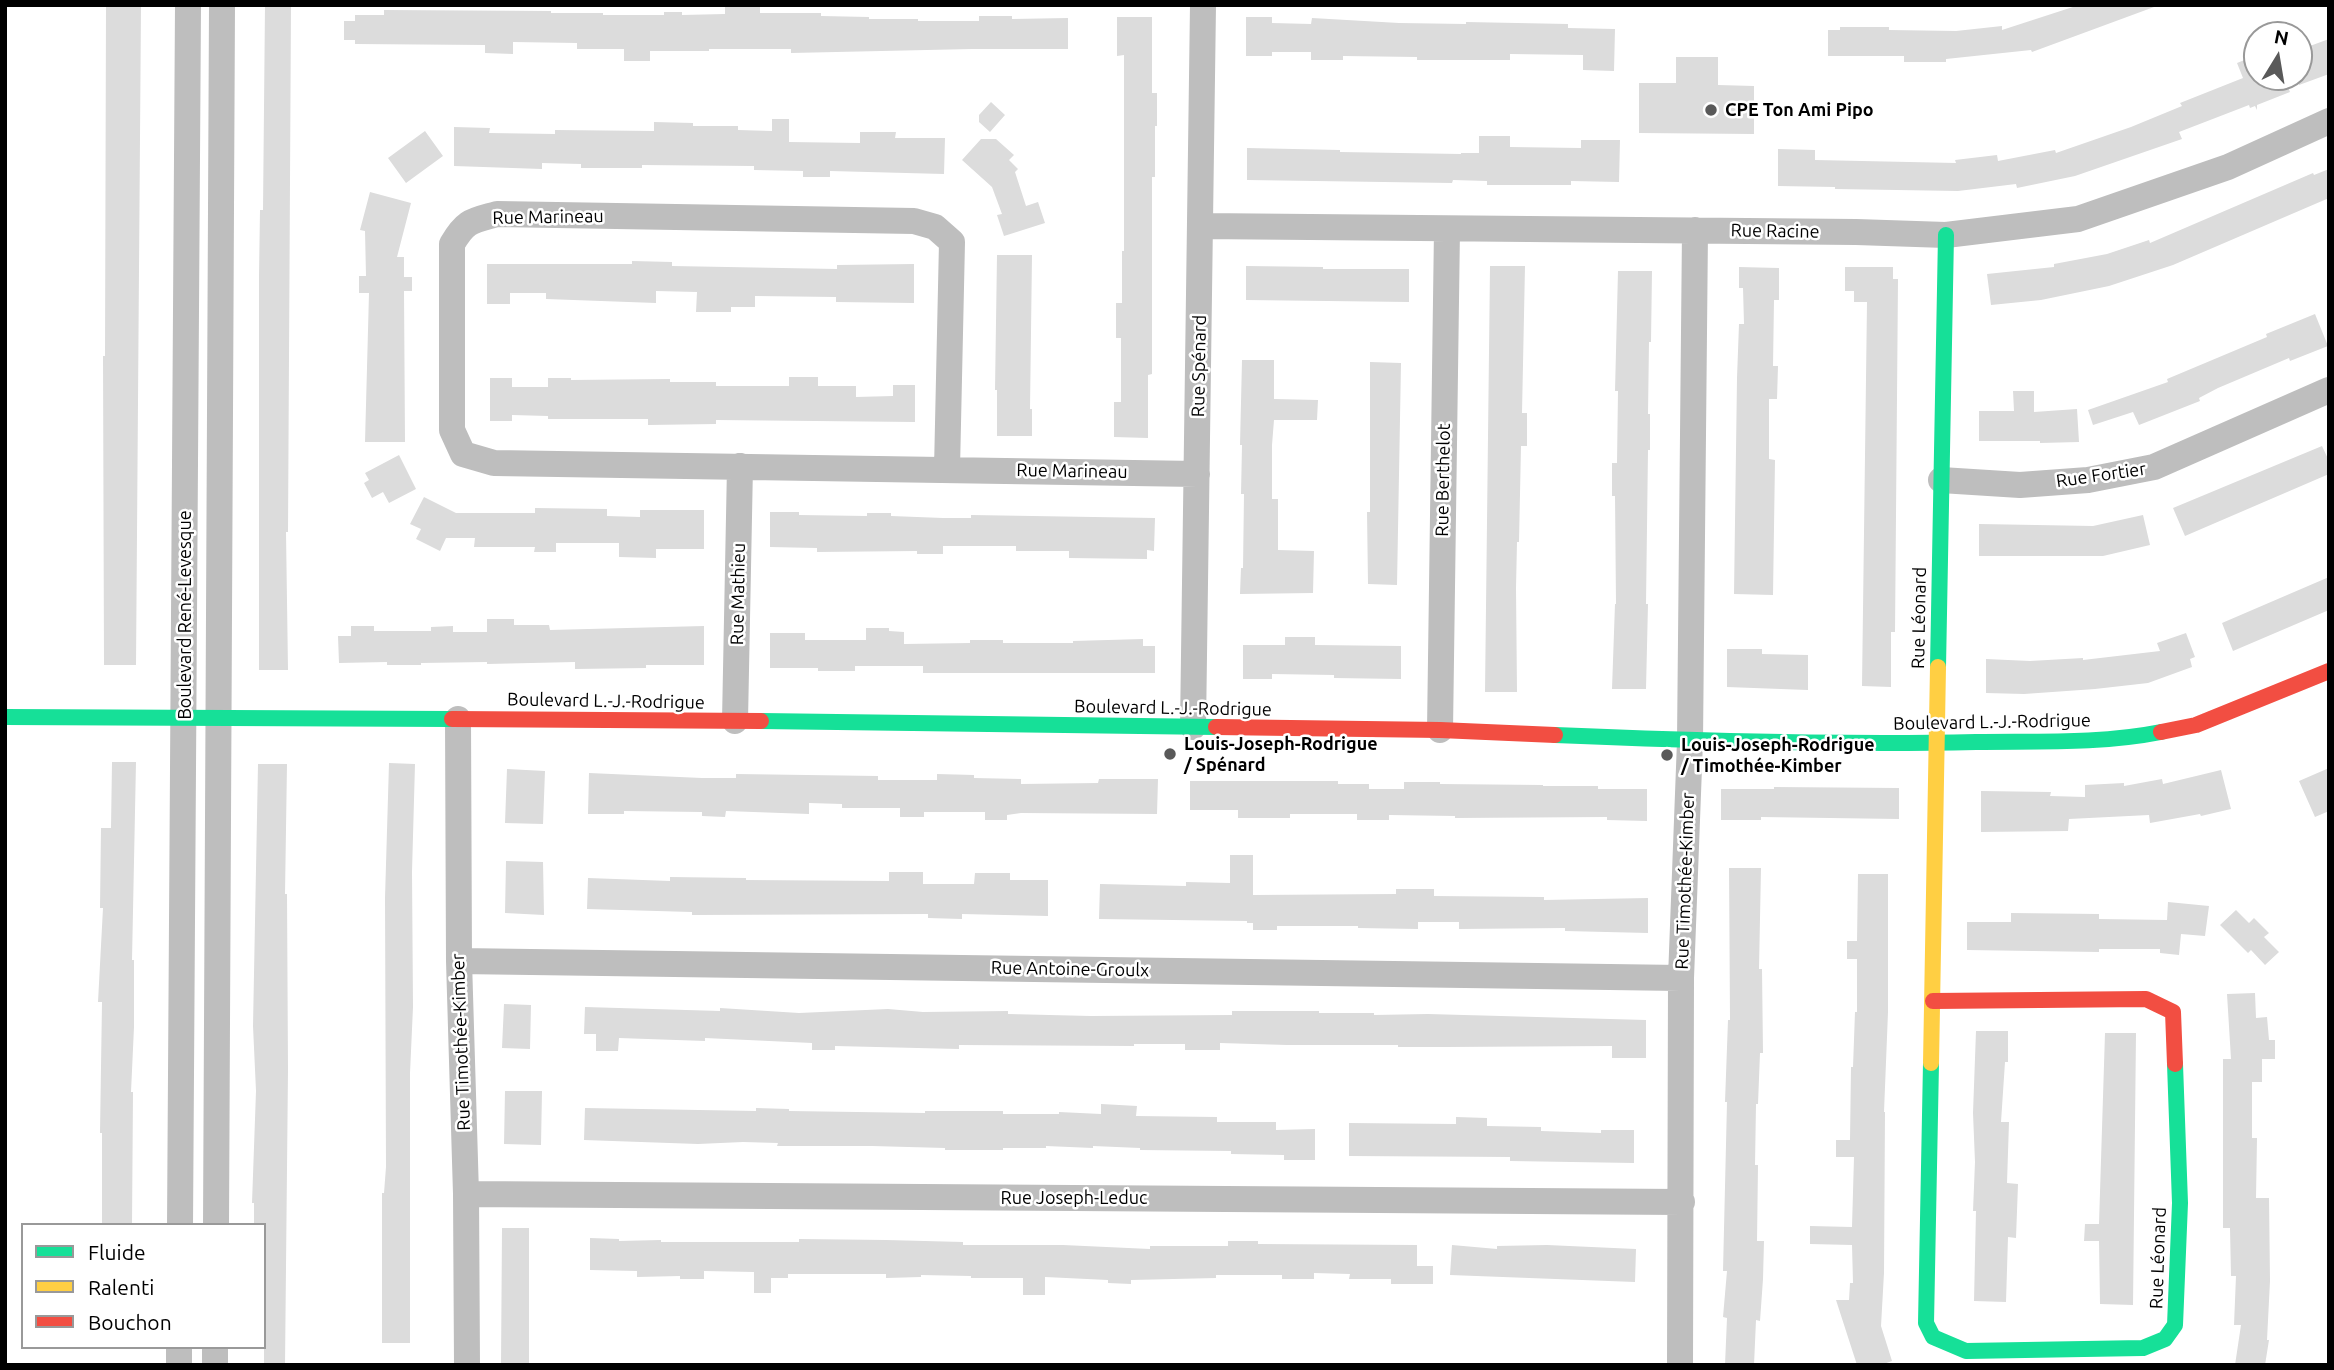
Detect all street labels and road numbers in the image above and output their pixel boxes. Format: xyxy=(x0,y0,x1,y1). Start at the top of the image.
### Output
street label: Rue Marineau xyxy=(492,205,604,229)
street label: Rue Racine xyxy=(1730,219,1820,243)
street label: Rue Spénard xyxy=(1187,315,1211,417)
street label: Rue Berthelot xyxy=(1431,423,1455,537)
street label: Rue Fortier xyxy=(2055,458,2147,492)
street label: Rue Marineau xyxy=(1016,459,1128,483)
street label: Boulevard René-Levesque xyxy=(174,510,196,720)
street label: Rue Mathieu xyxy=(726,543,750,645)
street label: Rue Léonard xyxy=(1907,567,1931,669)
street label: Boulevard L.-J.-Rodrigue xyxy=(507,688,705,714)
street label: Boulevard L.-J.-Rodrigue xyxy=(1074,695,1272,721)
street label: Boulevard L.-J.-Rodrigue xyxy=(1893,709,2091,735)
street label: Rue Timothée-Kimber xyxy=(1671,792,1699,970)
street label: Rue Timothée-Kimber xyxy=(447,953,475,1131)
street label: Rue Antoine-Groulx xyxy=(991,957,1149,981)
street label: Rue Joseph-Leduc xyxy=(1001,1187,1147,1209)
street label: Rue Léonard xyxy=(2145,1207,2171,1309)

